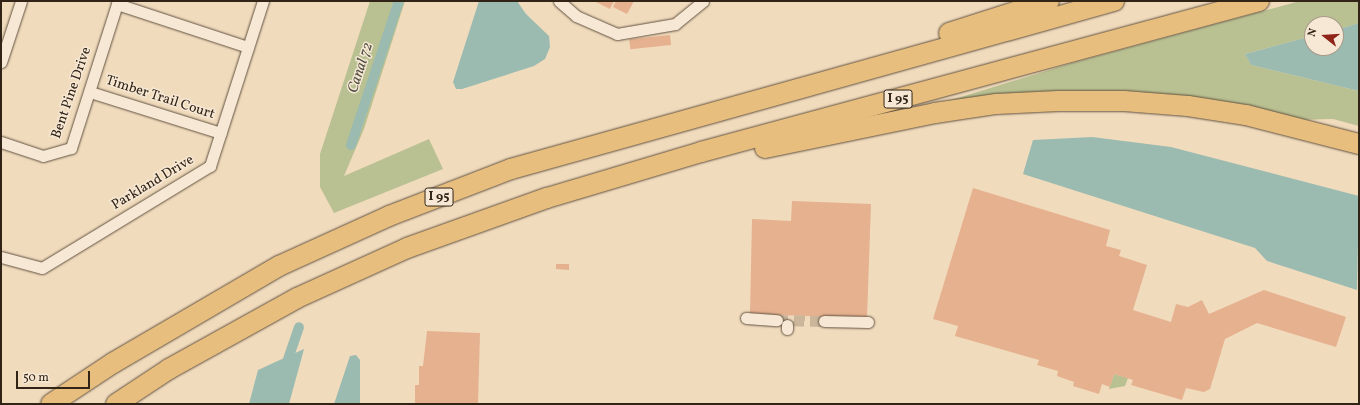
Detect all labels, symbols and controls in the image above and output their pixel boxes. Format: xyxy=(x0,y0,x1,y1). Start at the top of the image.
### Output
north arrow xyxy=(1304,16,1344,56)
text: N xyxy=(1305,27,1321,39)
water label: Canal 72 xyxy=(344,40,378,96)
street label: Bent Pine Drive xyxy=(48,45,96,141)
street label: Timber Trail Court xyxy=(103,72,217,124)
road number: I 95 xyxy=(883,88,913,110)
street label: Parkland Drive xyxy=(109,152,197,214)
road number: I 95 xyxy=(424,186,454,208)
scale bar xyxy=(18,363,92,389)
text: 50 m xyxy=(23,370,49,386)

